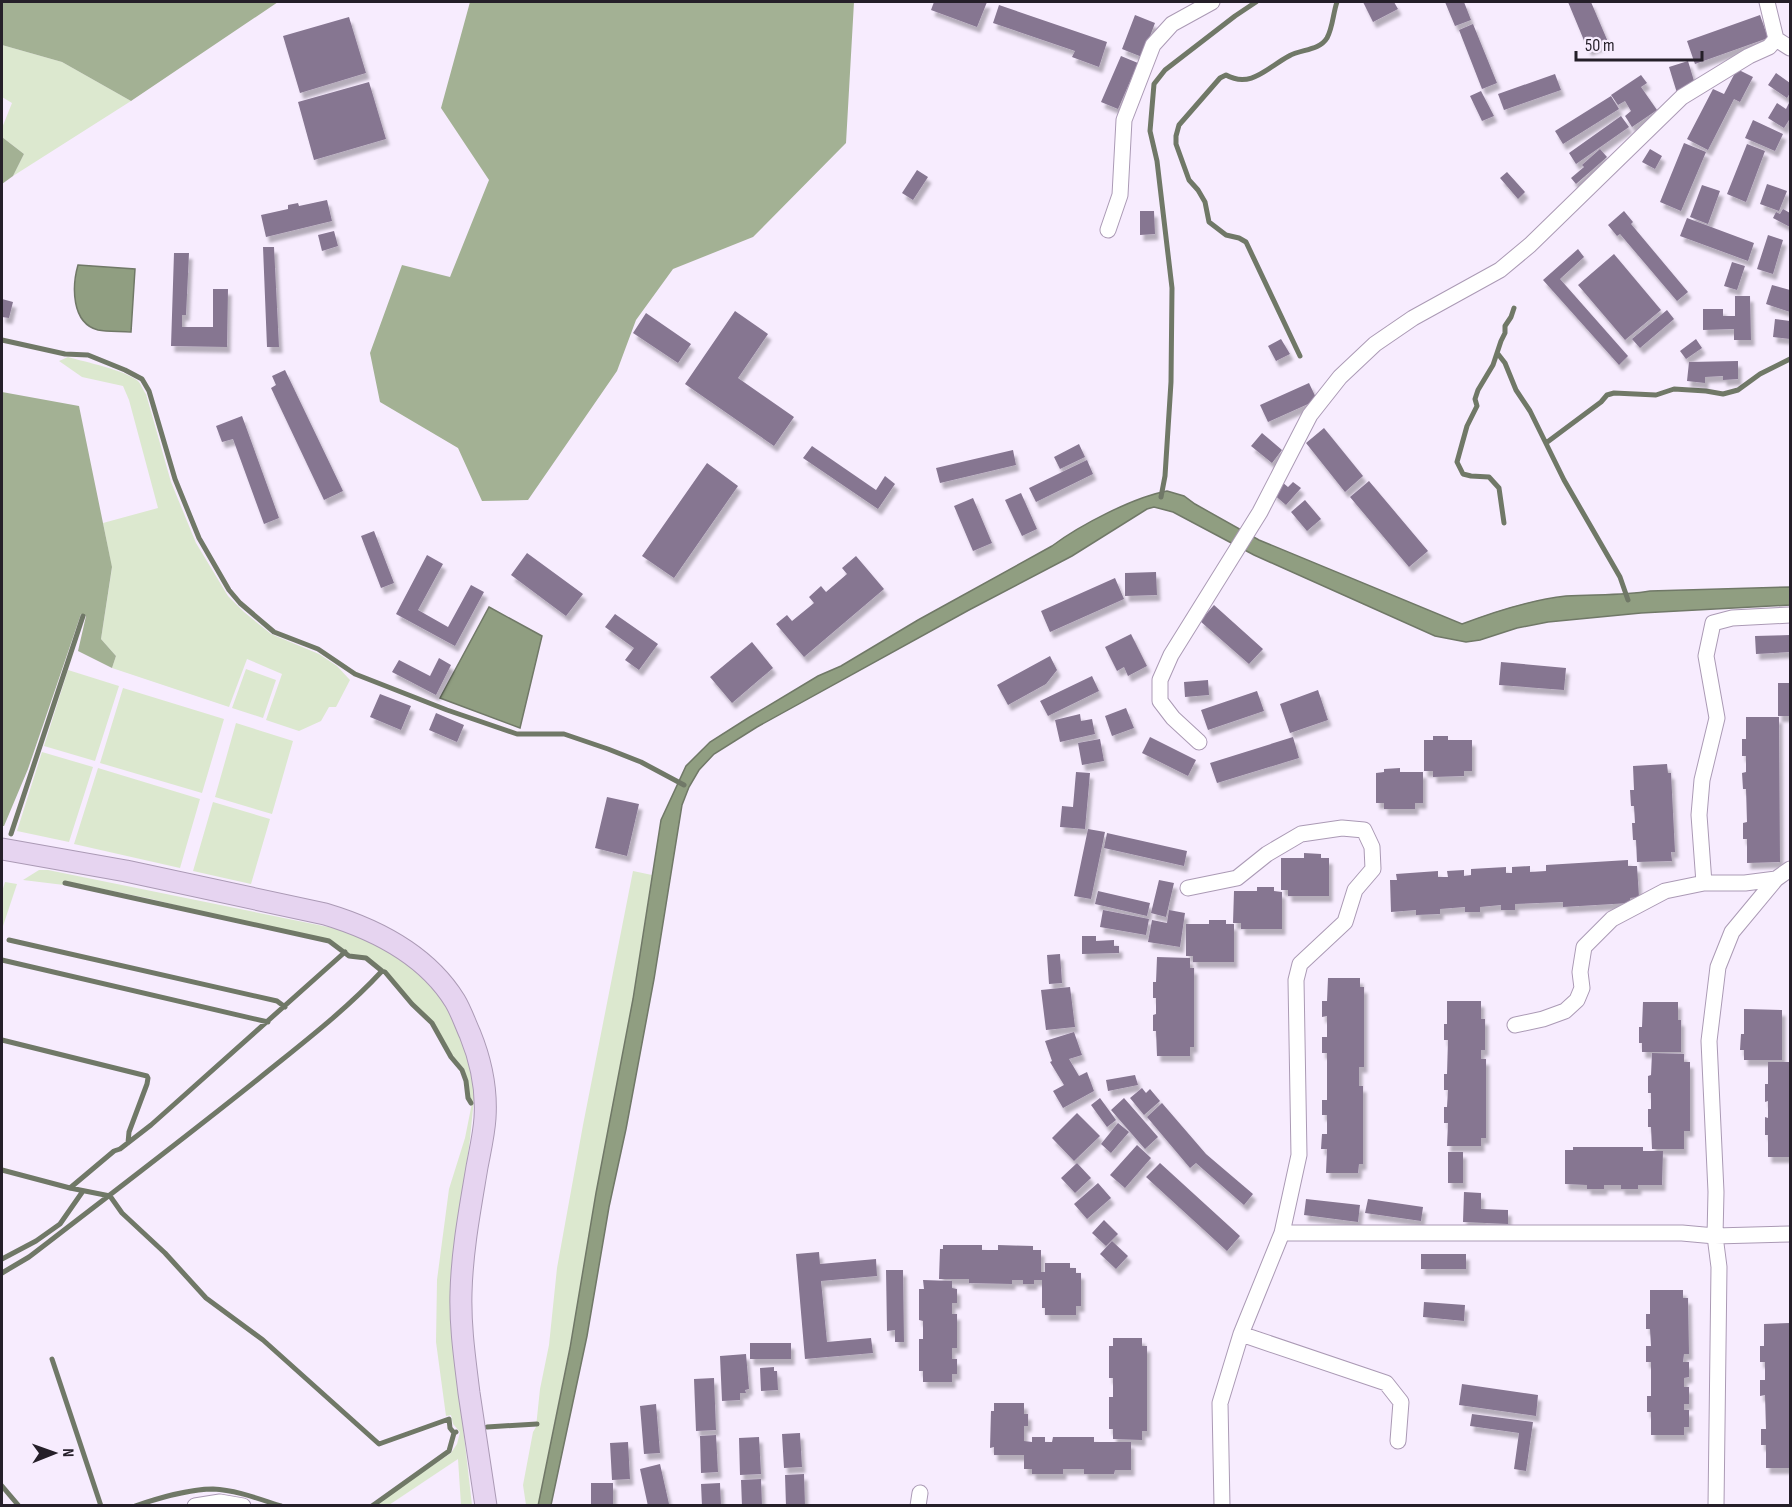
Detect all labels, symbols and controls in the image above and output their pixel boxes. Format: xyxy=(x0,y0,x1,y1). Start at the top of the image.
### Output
scale bar xyxy=(1576,24,1702,62)
text: 50 m xyxy=(1585,35,1615,56)
north arrow xyxy=(24,1423,84,1483)
text: N xyxy=(58,1448,77,1457)

